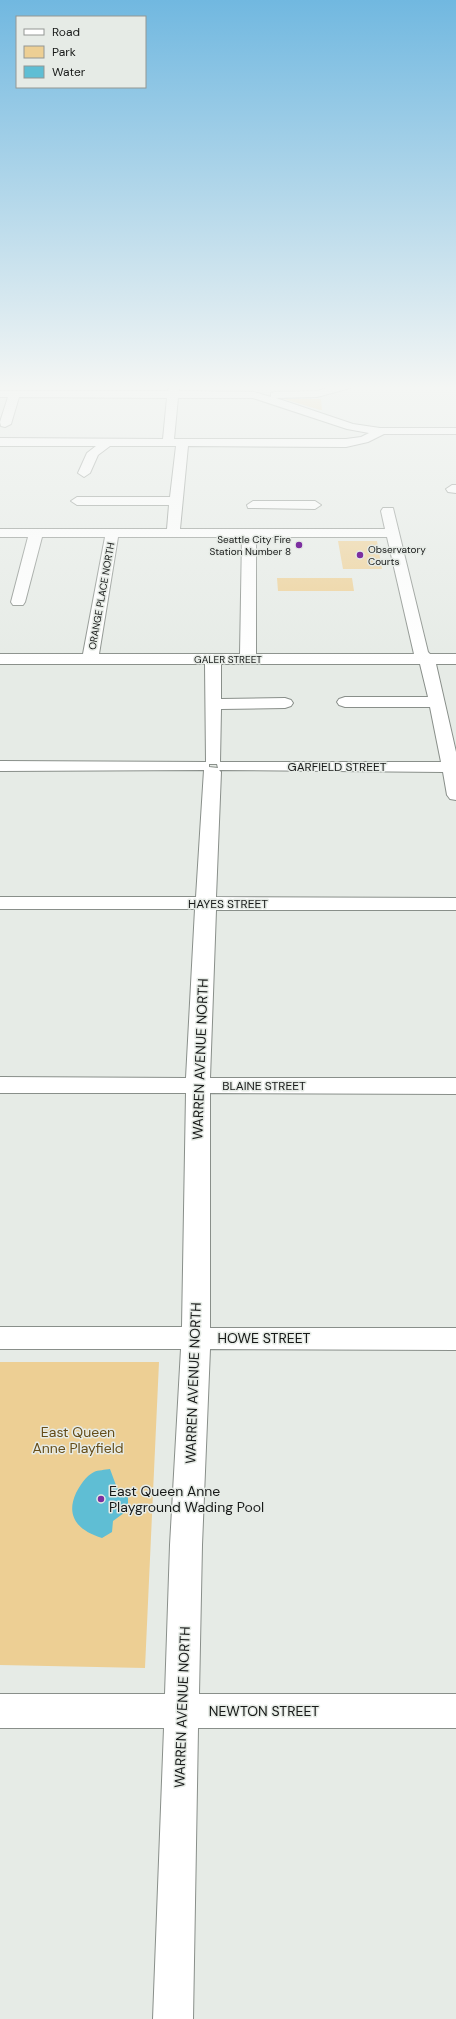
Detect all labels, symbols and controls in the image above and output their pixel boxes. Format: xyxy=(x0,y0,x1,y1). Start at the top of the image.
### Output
legend xyxy=(16,16,146,88)
text: Road xyxy=(52,24,80,40)
text: Park xyxy=(52,44,76,60)
text: Water xyxy=(52,64,86,80)
place label: Seattle City Fire Station Number 8 xyxy=(209,533,291,558)
marker: Seattle City Fire Station Number 8 xyxy=(294,540,304,550)
street label: ORANGE PLACE NORTH xyxy=(86,541,117,651)
place label: Observatory Courts xyxy=(368,543,426,568)
marker: Observatory Courts xyxy=(355,550,365,560)
street label: GALER STREET xyxy=(194,653,262,666)
street label: GARFIELD STREET xyxy=(288,759,387,775)
street label: HAYES STREET xyxy=(188,896,268,912)
street label: WARREN AVENUE NORTH xyxy=(188,978,212,1140)
street label: BLAINE STREET xyxy=(222,1078,306,1094)
street label: WARREN AVENUE NORTH xyxy=(181,1302,205,1464)
street label: HOWE STREET xyxy=(218,1329,311,1347)
park label: East Queen Anne Playfield xyxy=(32,1423,124,1457)
place label: East Queen Anne Playground Wading Pool xyxy=(109,1482,264,1516)
marker: East Queen Anne Playground Wading Pool xyxy=(96,1494,106,1504)
street label: WARREN AVENUE NORTH xyxy=(170,1626,194,1788)
street label: NEWTON STREET xyxy=(209,1702,319,1720)

